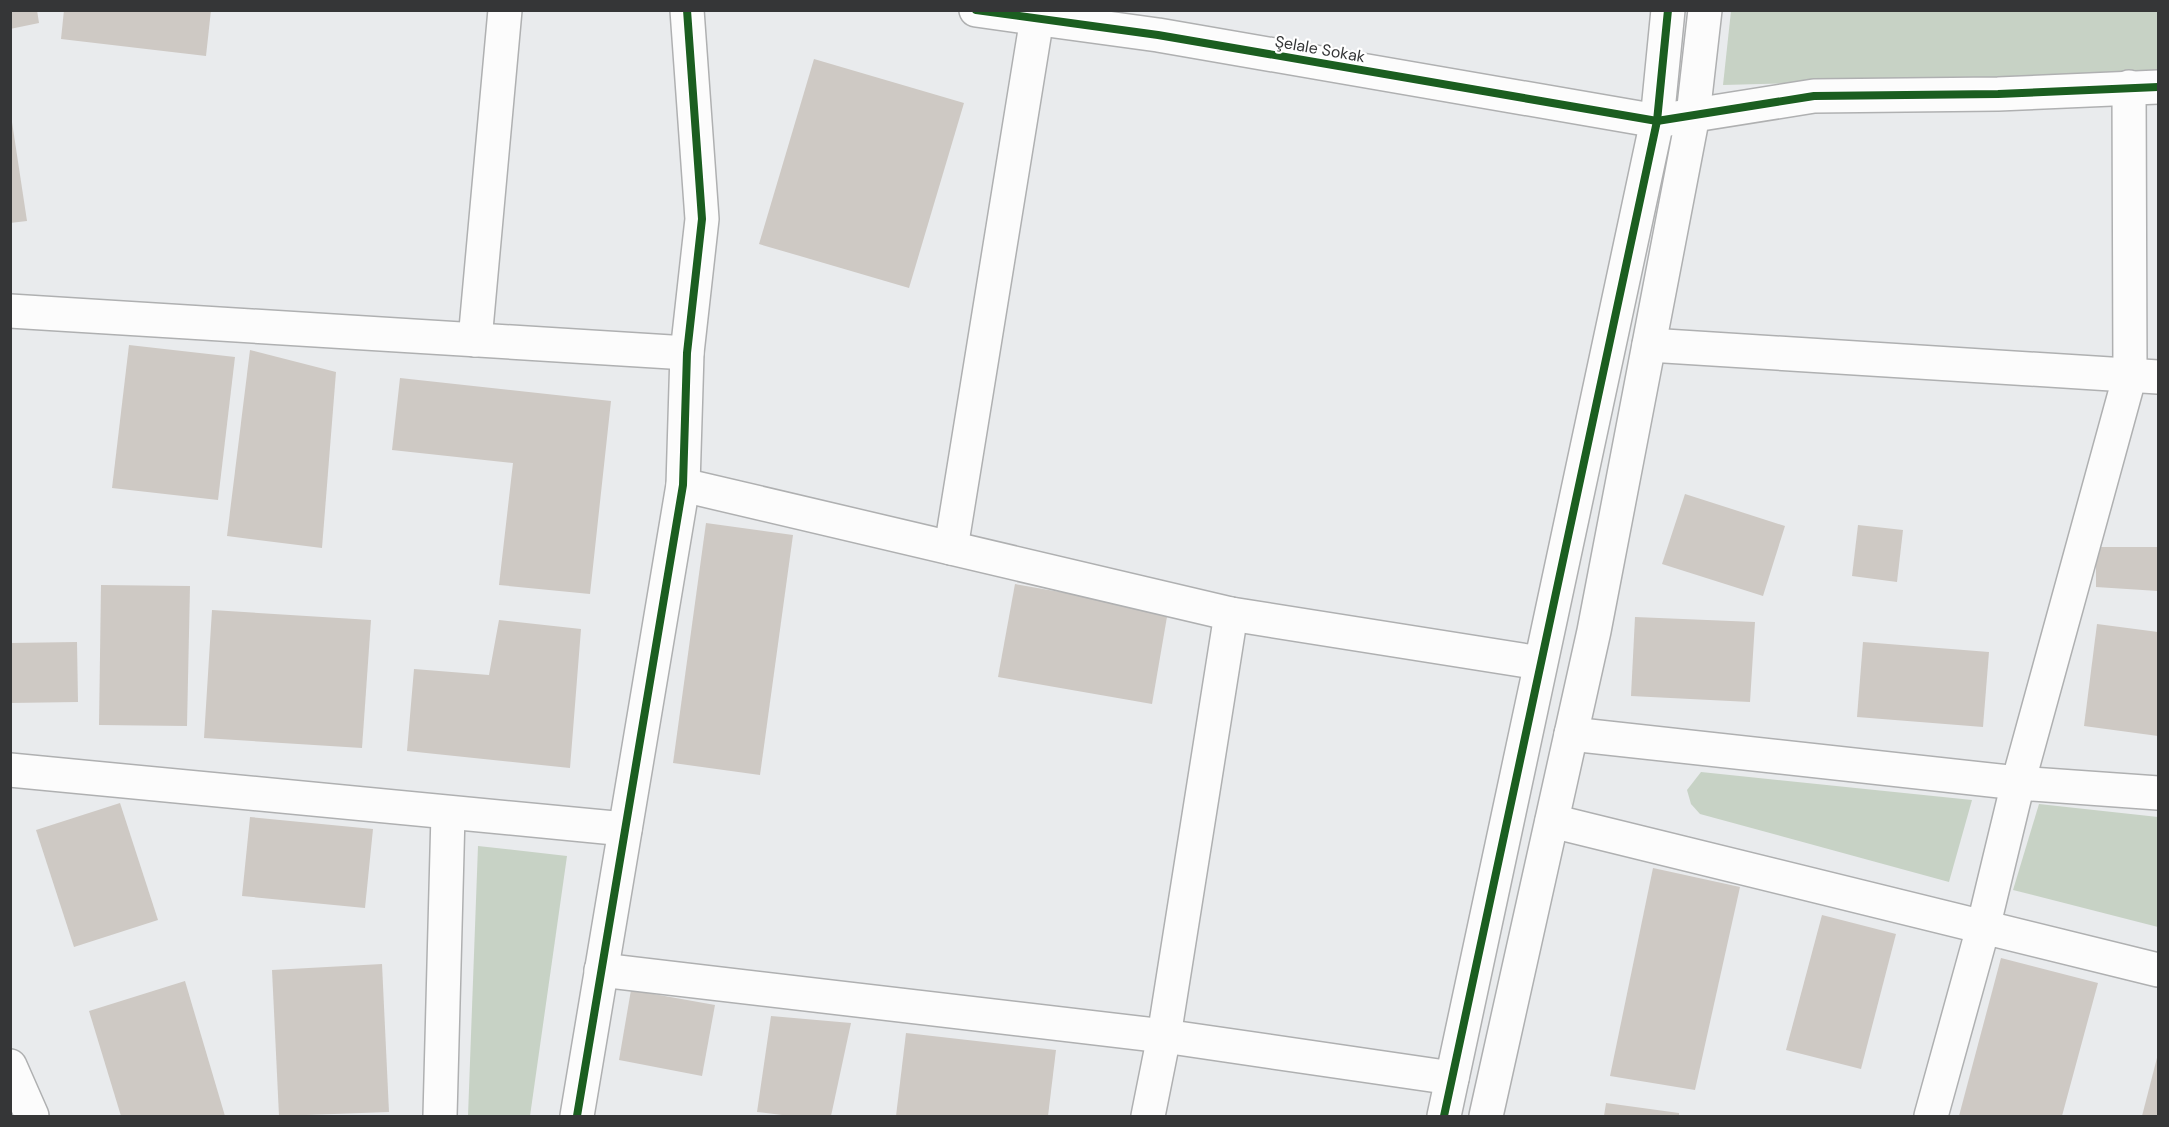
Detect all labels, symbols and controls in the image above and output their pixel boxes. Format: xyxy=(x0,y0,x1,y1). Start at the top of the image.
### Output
street label: Şelale Sokak xyxy=(1273,31,1367,67)

